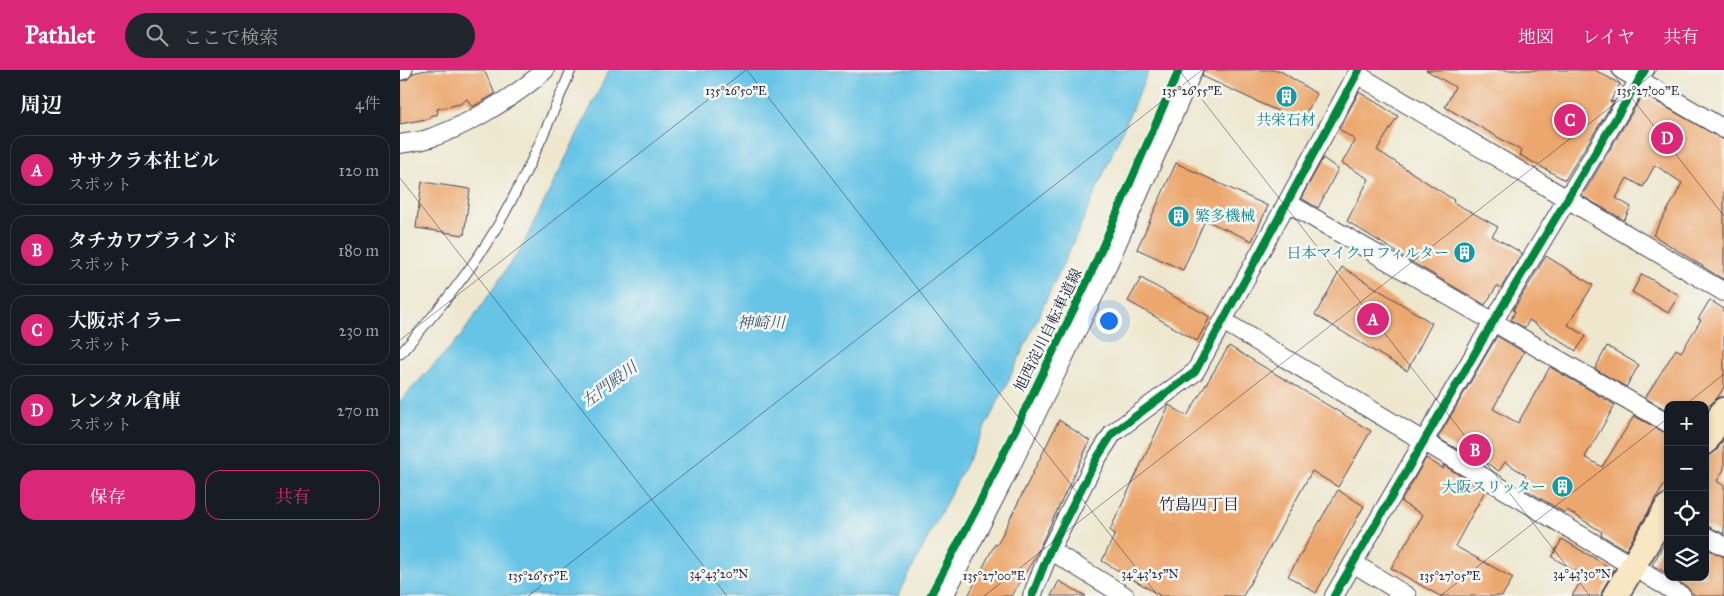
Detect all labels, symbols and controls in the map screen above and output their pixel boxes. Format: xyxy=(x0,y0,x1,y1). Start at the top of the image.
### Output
search box xyxy=(125,13,475,58)
text: Pathlet xyxy=(25,20,95,50)
icon: search xyxy=(143,21,171,49)
text: ここで検索 xyxy=(183,26,278,49)
text: 地図 xyxy=(1518,26,1554,48)
text: レイヤ xyxy=(1582,26,1635,48)
text: 共有 xyxy=(1663,26,1699,48)
text: 135°26'50"E xyxy=(705,84,767,98)
text: 135°26'55"E xyxy=(1162,84,1222,98)
text: 135°27'00"E xyxy=(1617,84,1680,98)
building icon: 共栄石材 xyxy=(1274,85,1298,109)
text: 周辺 xyxy=(20,92,62,118)
text: 4件 xyxy=(355,94,380,113)
pin: C xyxy=(1554,101,1586,139)
place label: 共栄石材 xyxy=(1256,111,1316,129)
pin: D xyxy=(1651,119,1683,157)
text: ササクラ本社ビル xyxy=(68,149,219,172)
text: A xyxy=(32,161,42,180)
text: 120 m xyxy=(339,161,379,180)
text: スポット xyxy=(68,175,132,194)
building icon: 繁多機械 xyxy=(1167,204,1191,228)
place label: 繁多機械 xyxy=(1195,207,1255,225)
text: タチカワブラインド xyxy=(68,229,238,252)
text: B xyxy=(32,241,42,260)
text: 180 m xyxy=(338,241,379,260)
building icon: 日本マイクロフィルター xyxy=(1453,241,1477,265)
place label: 日本マイクロフィルター xyxy=(1286,244,1449,262)
text: スポット xyxy=(68,255,132,274)
street label: 旭西淀川自転車道線 xyxy=(1010,265,1086,395)
pin: A xyxy=(1357,300,1389,338)
your location xyxy=(1096,308,1122,334)
text: 大阪ボイラー xyxy=(68,309,182,332)
water label: 神崎川 xyxy=(737,313,787,332)
text: C xyxy=(32,321,42,340)
text: 230 m xyxy=(339,321,379,340)
text: スポット xyxy=(68,335,132,354)
water label: 左門殿川 xyxy=(578,356,642,411)
text: レンタル倉庫 xyxy=(68,389,181,412)
text: D xyxy=(31,401,43,420)
text: 270 m xyxy=(337,401,379,420)
map controls xyxy=(1664,401,1709,581)
button: + xyxy=(1664,401,1709,446)
text: スポット xyxy=(68,415,132,434)
pin: B xyxy=(1459,431,1491,469)
button: − xyxy=(1664,446,1709,491)
button: 保存 xyxy=(20,470,195,520)
button: 共有 xyxy=(205,470,380,520)
building icon: 大阪スリッター xyxy=(1550,475,1574,499)
place label: 大阪スリッター xyxy=(1442,478,1546,496)
button: locate xyxy=(1664,491,1709,536)
district label: 竹島四丁目 xyxy=(1159,495,1239,514)
button: layers xyxy=(1664,536,1709,581)
text: 34°43'20"N xyxy=(690,567,748,581)
text: 34°43'25"N xyxy=(1121,567,1179,581)
text: 34°43'30"N xyxy=(1553,567,1611,581)
text: 135°26'55"E xyxy=(508,569,568,583)
text: 135°27'00"E xyxy=(963,569,1026,583)
text: 135°27'05"E xyxy=(1419,569,1481,583)

